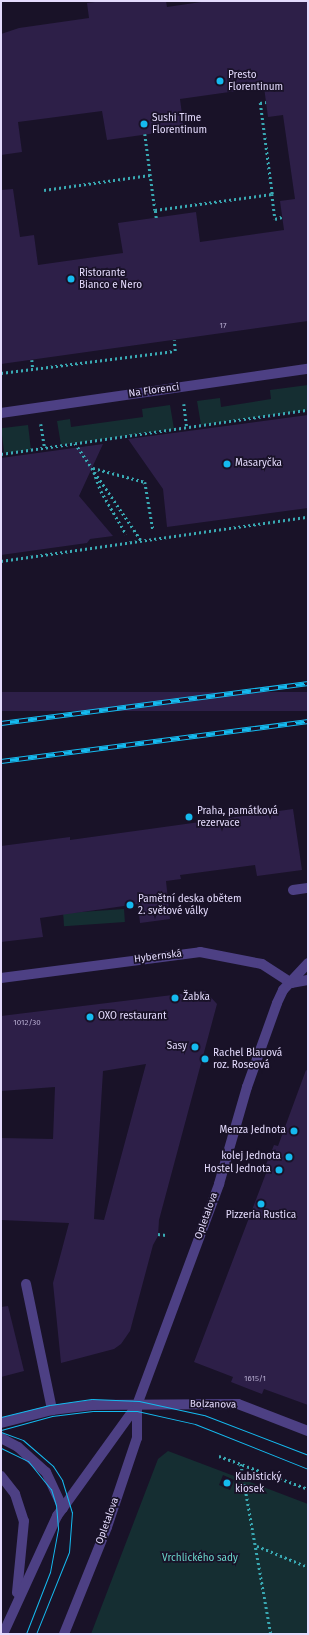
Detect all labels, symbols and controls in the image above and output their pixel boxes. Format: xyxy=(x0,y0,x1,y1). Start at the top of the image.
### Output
place label: Presto Florentinum xyxy=(228,69,283,92)
marker: Presto Florentinum xyxy=(215,76,225,86)
place label: Sushi Time Florentinum xyxy=(152,112,207,136)
marker: Sushi Time Florentinum xyxy=(139,119,149,129)
place label: Ristorante Bianco e Nero xyxy=(79,267,142,290)
marker: Ristorante Bianco e Nero xyxy=(66,274,76,284)
house number: 17 xyxy=(219,321,227,331)
street label: Na Florenci xyxy=(128,382,180,400)
place label: Masaryčka xyxy=(235,458,282,470)
marker: Masaryčka xyxy=(222,459,232,469)
place label: Praha, památková rezervace xyxy=(197,805,278,828)
marker: Praha, památková rezervace xyxy=(184,812,194,822)
place label: Pamětní deska obětem 2. světové války xyxy=(138,893,242,916)
marker: Pamětní deska obětem 2. světové války xyxy=(125,900,135,910)
street label: Hybernská xyxy=(133,948,183,966)
place label: Žabka xyxy=(183,992,210,1004)
marker: Žabka xyxy=(170,993,180,1003)
place label: OXO restaurant xyxy=(98,1011,167,1023)
marker: OXO restaurant xyxy=(85,1012,95,1022)
house number: 1012/30 xyxy=(13,1018,41,1028)
place label: Sasy xyxy=(167,1041,187,1053)
marker: Sasy xyxy=(190,1042,200,1052)
place label: Rachel Blauová roz. Roseová xyxy=(213,1047,282,1070)
marker: Rachel Blauová roz. Roseová xyxy=(200,1054,210,1064)
place label: Menza Jednota xyxy=(219,1125,286,1137)
marker: Menza Jednota xyxy=(289,1126,299,1136)
place label: kolej Jednota xyxy=(221,1151,281,1163)
marker: kolej Jednota xyxy=(284,1152,294,1162)
place label: Hostel Jednota xyxy=(204,1164,271,1176)
marker: Hostel Jednota xyxy=(274,1165,284,1175)
street label: Opletalova xyxy=(193,1191,221,1241)
marker: Pizzeria Rustica xyxy=(256,1199,266,1209)
place label: Pizzeria Rustica xyxy=(226,1210,296,1222)
house number: 1615/1 xyxy=(244,1374,266,1384)
street label: Bolzanova xyxy=(190,1399,236,1411)
place label: Kubistický kiosek xyxy=(235,1471,281,1494)
marker: Kubistický kiosek xyxy=(222,1478,232,1488)
street label: Opletalova xyxy=(94,1496,122,1546)
park label: Vrchlického sady xyxy=(162,1553,238,1565)

